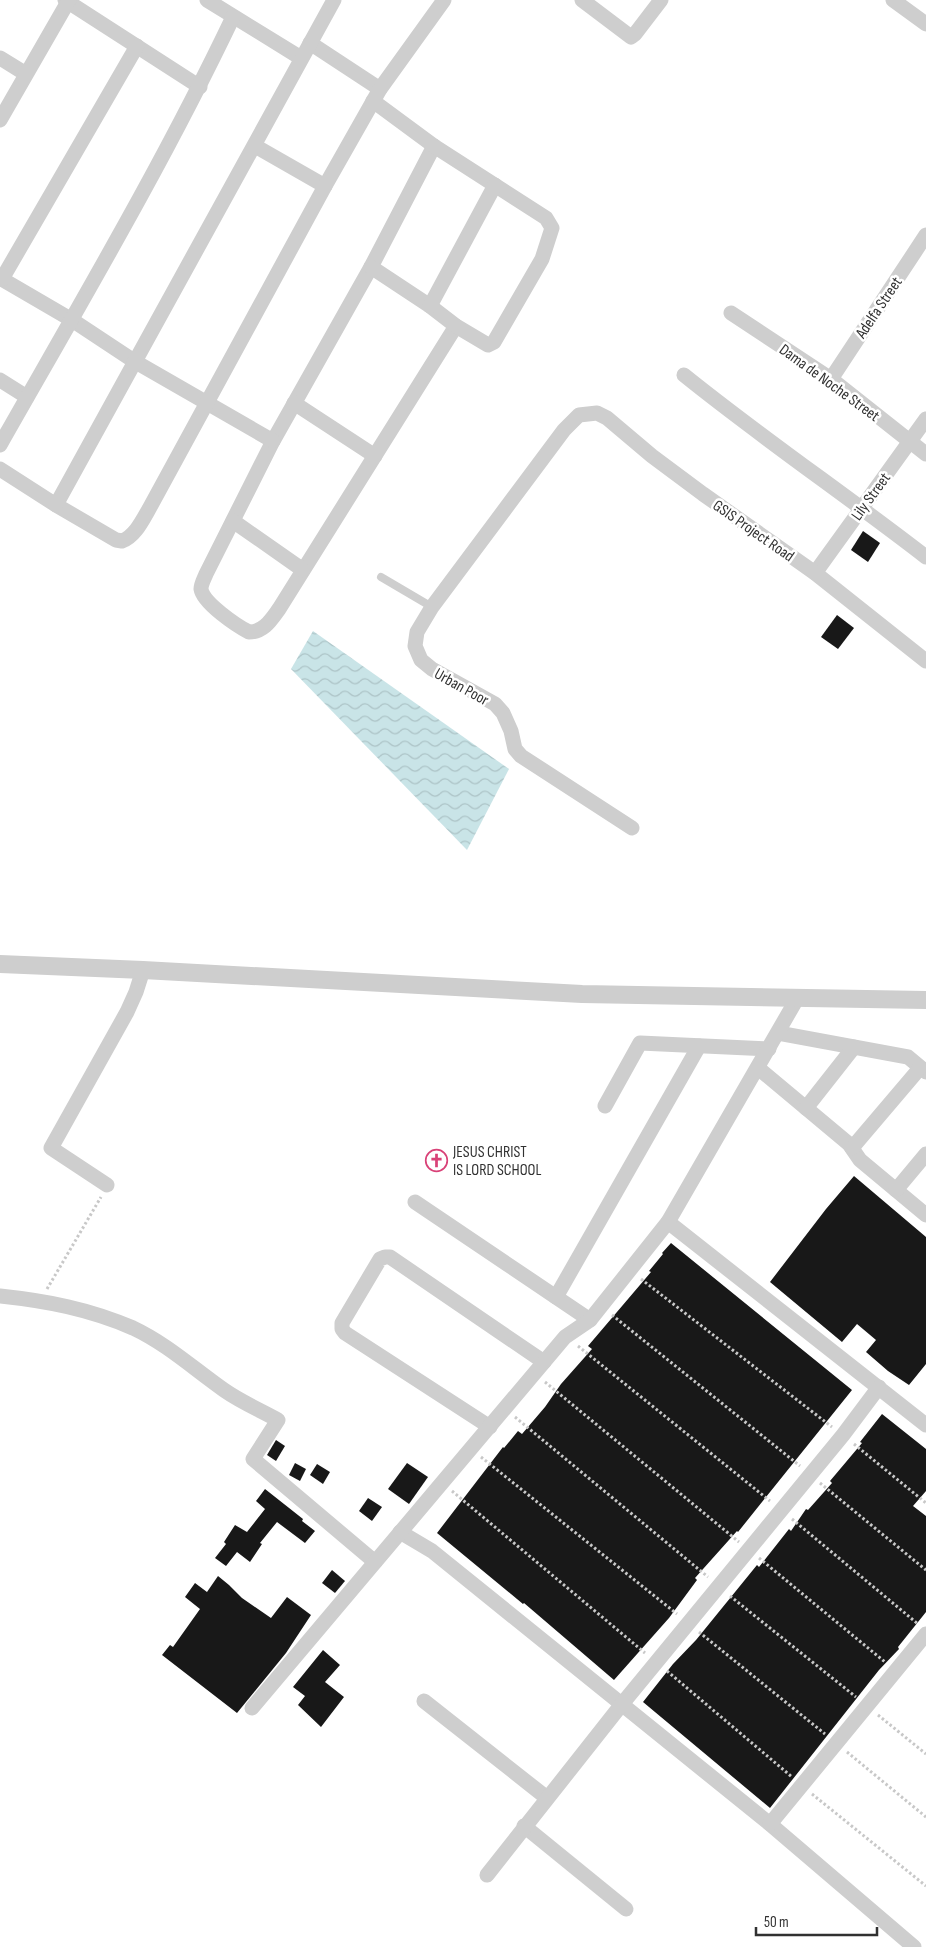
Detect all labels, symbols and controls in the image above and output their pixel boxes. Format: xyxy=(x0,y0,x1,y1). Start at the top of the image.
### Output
street label: Adelfa Street xyxy=(851,274,907,343)
street label: Dama de Noche Street xyxy=(775,340,883,426)
street label: Lily Street xyxy=(848,469,895,524)
street label: GSIS Project Road xyxy=(709,496,797,566)
street label: Urban Poor xyxy=(431,665,492,710)
place label: JESUS CHRIST IS LORD SCHOOL xyxy=(452,1143,541,1180)
church icon: JESUS CHRIST IS LORD SCHOOL xyxy=(425,1148,449,1172)
scale bar xyxy=(756,1904,877,1936)
text: 50 m xyxy=(764,1913,789,1932)

